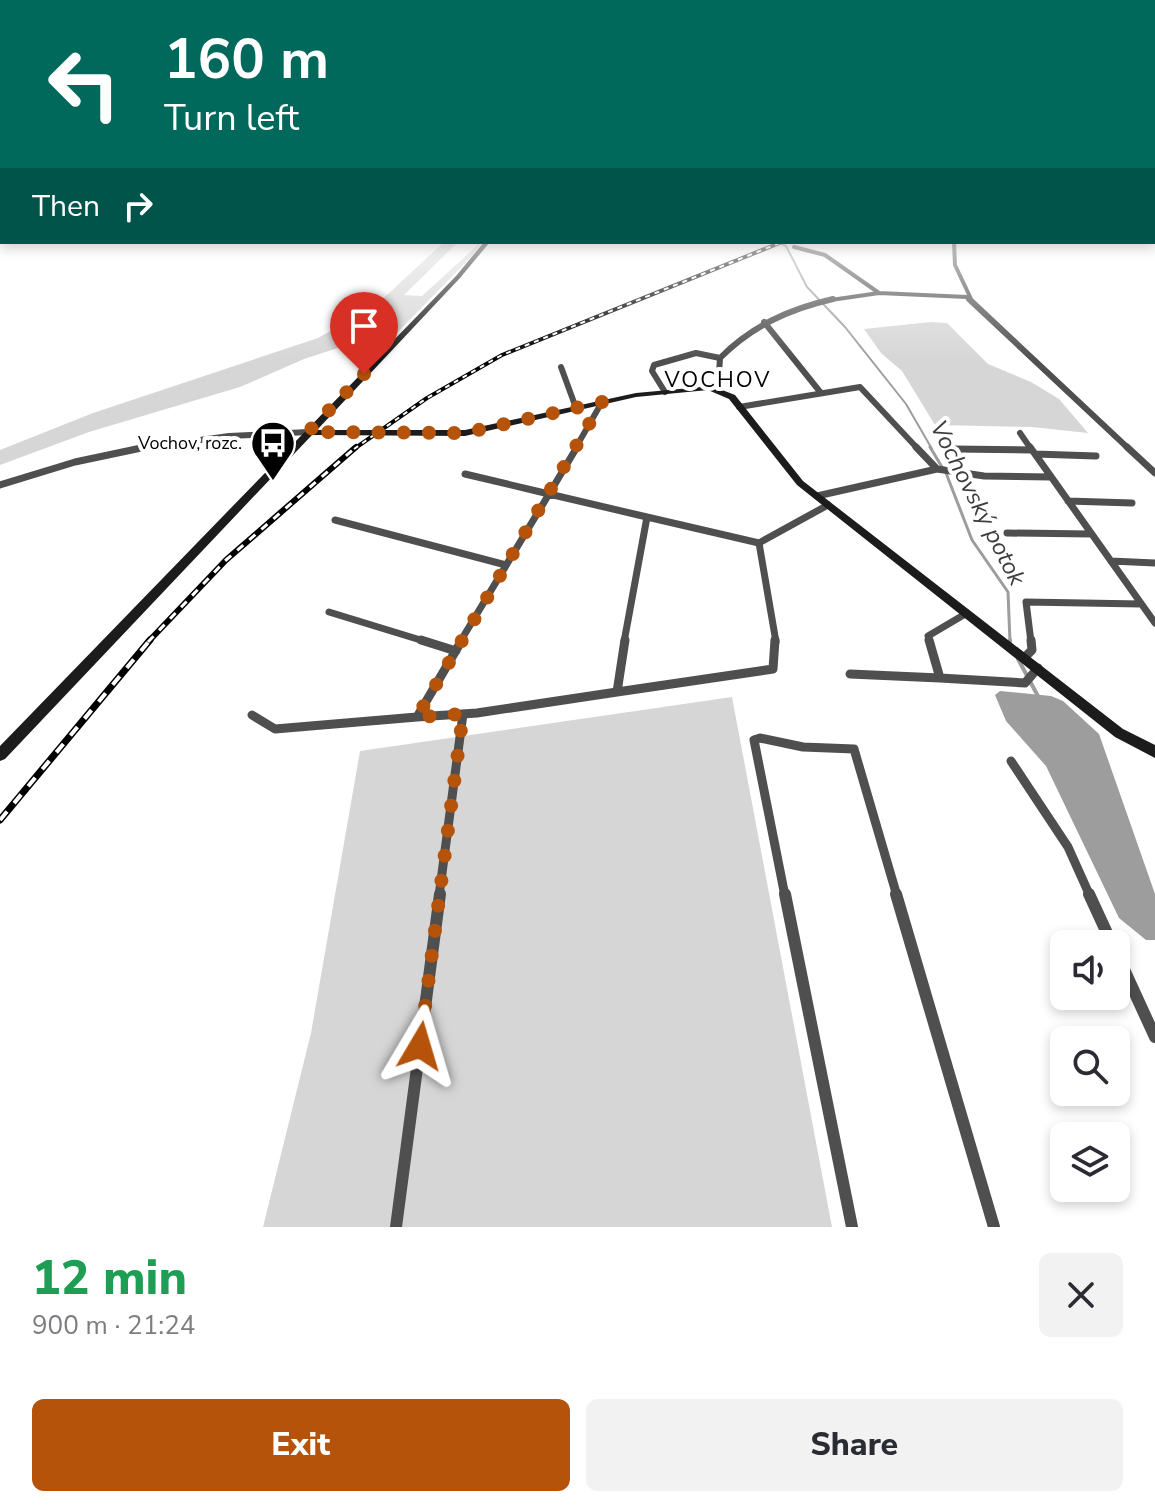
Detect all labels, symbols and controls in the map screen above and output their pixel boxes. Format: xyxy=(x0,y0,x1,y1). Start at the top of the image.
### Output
text: 160 m xyxy=(164,21,329,98)
icon: left xyxy=(32,32,136,136)
text: Turn left xyxy=(164,94,299,143)
icon: right xyxy=(116,184,160,228)
text: Then xyxy=(32,186,100,227)
pin xyxy=(330,292,398,374)
icon: arrive xyxy=(342,304,386,348)
district label: VOCHOV xyxy=(664,365,771,395)
water label: Vochovský potok xyxy=(923,415,1034,592)
bus stop icon: Vochov, rozc. xyxy=(249,419,297,482)
place label: Vochov, rozc. xyxy=(137,431,242,455)
map controls xyxy=(1050,930,1130,1202)
button: sound xyxy=(1050,930,1130,1010)
position arrow xyxy=(378,1004,462,1088)
button: search xyxy=(1050,1026,1130,1106)
button: layers xyxy=(1050,1122,1130,1202)
text: 12 min xyxy=(32,1245,187,1311)
button: close xyxy=(1039,1253,1123,1337)
text: 900 m · 21:24 xyxy=(32,1308,195,1343)
button: Exit xyxy=(32,1399,570,1491)
button: Share xyxy=(586,1399,1123,1491)

